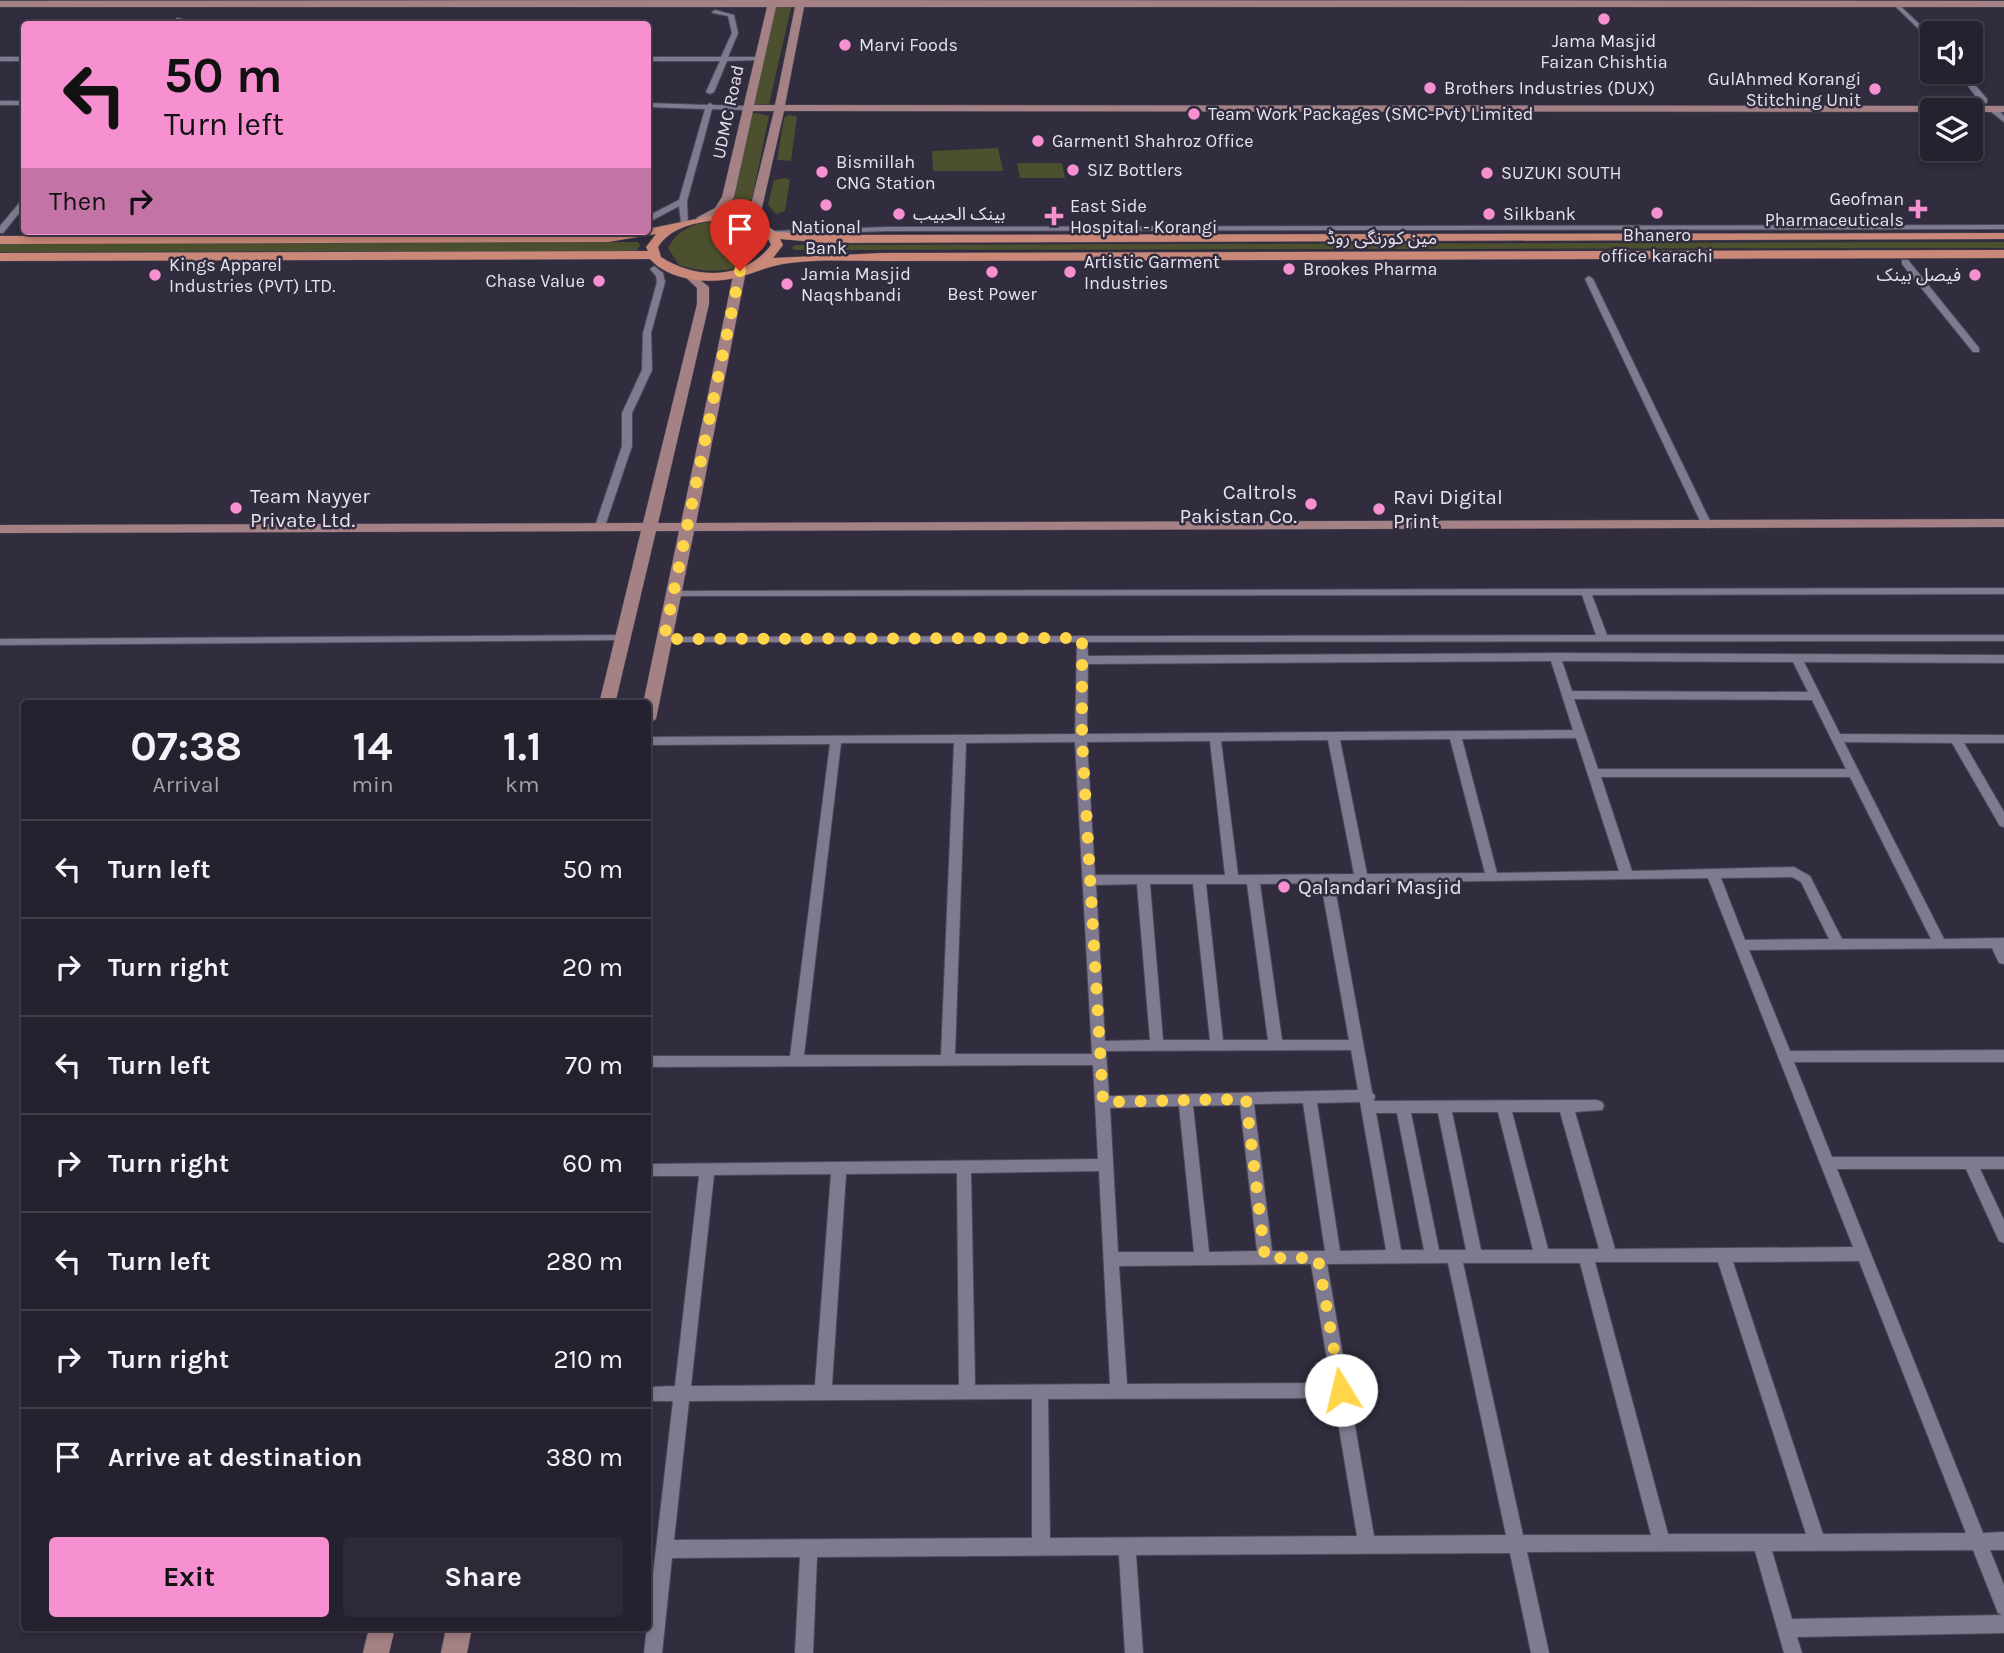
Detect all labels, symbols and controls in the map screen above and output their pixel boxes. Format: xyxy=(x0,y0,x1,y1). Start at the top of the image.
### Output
marker: Jama Masjid Faizan Chishtia xyxy=(1596,11,1612,27)
map controls xyxy=(1920,21,1983,161)
button: sound xyxy=(1920,21,1983,84)
place label: Jama Masjid Faizan Chishtia xyxy=(1540,30,1668,73)
place label: Marvi Foods xyxy=(859,34,958,56)
marker: Marvi Foods xyxy=(837,37,853,53)
text: 50 m xyxy=(164,47,282,104)
icon: left xyxy=(49,49,140,140)
street label: UDMC Road xyxy=(707,63,749,161)
place label: GulAhmed Korangi Stitching Unit xyxy=(1708,68,1861,111)
place label: Brothers Industries (DUX) xyxy=(1444,77,1655,99)
marker: Brothers Industries (DUX) xyxy=(1422,80,1438,96)
marker: GulAhmed Korangi Stitching Unit xyxy=(1867,81,1883,97)
button: layers xyxy=(1920,98,1983,161)
place label: Team Work Packages (SMC-Pvt) Limited xyxy=(1208,103,1534,125)
text: Turn left xyxy=(164,106,284,143)
marker: Team Work Packages (SMC-Pvt) Limited xyxy=(1186,106,1202,122)
place label: Garment1 Shahroz Office xyxy=(1052,130,1253,152)
marker: Garment1 Shahroz Office xyxy=(1030,133,1046,149)
place label: Bismillah CNG Station xyxy=(836,151,936,194)
place label: SIZ Bottlers xyxy=(1087,159,1183,181)
marker: SIZ Bottlers xyxy=(1065,162,1081,178)
place label: SUZUKI SOUTH xyxy=(1501,162,1622,184)
marker: Bismillah CNG Station xyxy=(814,164,830,180)
marker: SUZUKI SOUTH xyxy=(1479,165,1495,181)
icon: right xyxy=(121,182,159,220)
text: Then xyxy=(49,186,107,217)
place label: Geofman Pharmaceuticals xyxy=(1765,188,1904,231)
place label: East Side Hospital - Korangi xyxy=(1070,195,1217,238)
marker: National Bank xyxy=(818,197,834,213)
pin xyxy=(710,199,770,271)
marker: Geofman Pharmaceuticals xyxy=(1910,201,1926,217)
place label: بينک الحبيب xyxy=(913,203,1006,225)
place label: Silkbank xyxy=(1503,203,1576,225)
marker: Bhanero office karachi xyxy=(1649,205,1665,221)
marker: بينک الحبيب xyxy=(891,206,907,222)
marker: East Side Hospital - Korangi xyxy=(1044,206,1064,226)
marker: Silkbank xyxy=(1481,206,1497,222)
icon: arrive xyxy=(721,210,759,248)
place label: National Bank xyxy=(791,216,861,259)
place label: Bhanero office karachi xyxy=(1601,224,1713,267)
street label: مین کورنگی روڈ xyxy=(1327,227,1437,249)
place label: Artistic Garment Industries xyxy=(1084,251,1220,294)
place label: Kings Apparel Industries (PVT) LTD. xyxy=(169,254,335,297)
place label: Brookes Pharma xyxy=(1303,258,1437,280)
marker: Brookes Pharma xyxy=(1281,261,1297,277)
place label: Jamia Masjid Naqshbandi xyxy=(801,263,911,306)
marker: Best Power xyxy=(984,264,1000,280)
marker: Artistic Garment Industries xyxy=(1062,264,1078,280)
place label: فیصل بینک xyxy=(1876,264,1961,286)
marker: Kings Apparel Industries (PVT) LTD. xyxy=(147,267,163,283)
marker: فیصل بینک xyxy=(1967,267,1983,283)
place label: Chase Value xyxy=(486,270,585,292)
marker: Chase Value xyxy=(591,273,607,289)
marker: Jamia Masjid Naqshbandi xyxy=(779,276,795,292)
place label: Best Power xyxy=(947,283,1037,305)
place label: Caltrols Pakistan Co. xyxy=(1179,480,1297,528)
place label: Team Nayyer Private Ltd. xyxy=(250,484,370,532)
place label: Ravi Digital Print xyxy=(1393,485,1503,533)
marker: Caltrols Pakistan Co. xyxy=(1303,496,1319,512)
marker: Team Nayyer Private Ltd. xyxy=(228,500,244,516)
marker: Ravi Digital Print xyxy=(1371,501,1387,517)
text: 07:38 xyxy=(130,721,242,771)
text: 14 xyxy=(353,721,393,771)
text: 1.1 xyxy=(503,721,542,771)
text: Arrival xyxy=(153,771,220,798)
text: min xyxy=(351,771,394,798)
text: km xyxy=(505,771,540,798)
icon: left xyxy=(49,850,87,888)
text: Turn left xyxy=(108,854,210,885)
text: 50 m xyxy=(562,854,623,885)
place label: Qalandari Masjid xyxy=(1298,875,1462,899)
marker: Qalandari Masjid xyxy=(1276,879,1292,895)
icon: right xyxy=(49,948,87,986)
text: Turn right xyxy=(108,952,229,983)
text: 20 m xyxy=(562,952,623,983)
icon: left xyxy=(49,1046,87,1084)
text: Turn left xyxy=(108,1050,210,1081)
text: 70 m xyxy=(565,1050,623,1081)
icon: right xyxy=(49,1144,87,1182)
text: Turn right xyxy=(108,1148,229,1179)
text: 60 m xyxy=(562,1148,623,1179)
icon: left xyxy=(49,1242,87,1280)
text: Turn left xyxy=(108,1246,210,1277)
text: 280 m xyxy=(546,1246,623,1277)
icon: right xyxy=(49,1340,87,1378)
text: Turn right xyxy=(108,1344,229,1375)
text: 210 m xyxy=(553,1344,623,1375)
position arrow xyxy=(1304,1353,1378,1427)
icon: arrive xyxy=(49,1438,87,1476)
text: Arrive at destination xyxy=(108,1442,362,1473)
text: 380 m xyxy=(546,1442,623,1473)
button: Exit xyxy=(49,1537,329,1617)
button: Share xyxy=(343,1537,623,1617)

